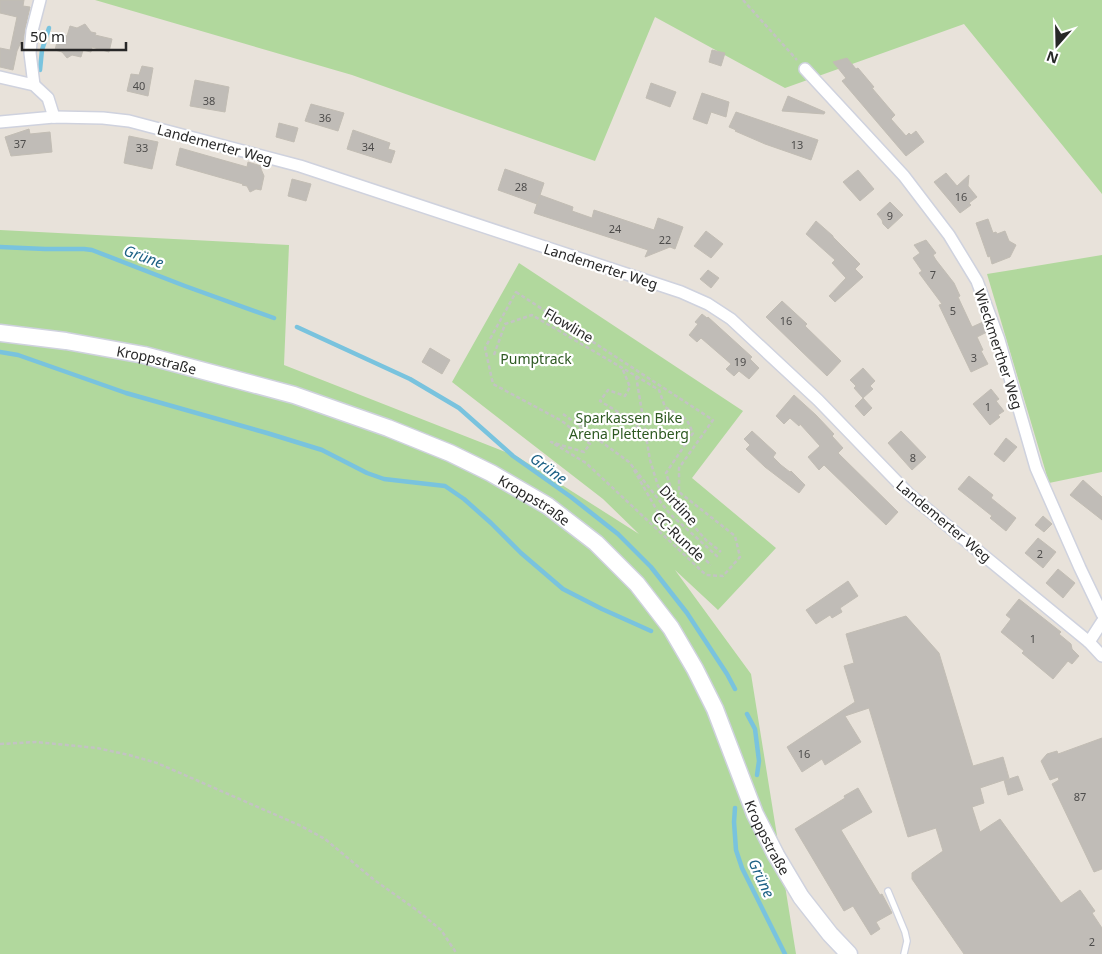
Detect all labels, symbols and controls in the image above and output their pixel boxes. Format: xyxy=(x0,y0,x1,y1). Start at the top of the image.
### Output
scale bar xyxy=(22,20,126,52)
north arrow xyxy=(1032,20,1082,70)
text: 50 m xyxy=(30,26,65,46)
text: N xyxy=(1044,47,1061,69)
house number: 40 xyxy=(133,78,145,93)
house number: 38 xyxy=(203,93,215,108)
house number: 36 xyxy=(319,110,331,125)
street label: Landemerter Weg xyxy=(155,119,275,169)
house number: 37 xyxy=(14,136,26,151)
house number: 13 xyxy=(791,137,803,152)
house number: 34 xyxy=(362,139,375,154)
house number: 33 xyxy=(136,140,148,155)
house number: 28 xyxy=(515,179,527,194)
house number: 16 xyxy=(955,189,967,204)
house number: 9 xyxy=(887,208,893,223)
house number: 24 xyxy=(609,221,622,236)
house number: 22 xyxy=(659,232,671,247)
street label: Landemerter Weg xyxy=(542,239,660,293)
water label: Grüne xyxy=(121,240,167,273)
house number: 7 xyxy=(930,267,936,282)
street label: Wieckmerther Weg xyxy=(971,286,1027,412)
street label: Flowline xyxy=(541,303,597,347)
house number: 5 xyxy=(950,303,956,318)
house number: 16 xyxy=(780,313,792,328)
street label: Kroppstraße xyxy=(115,341,199,378)
park label: Pumptrack xyxy=(500,349,572,368)
house number: 3 xyxy=(971,350,977,365)
house number: 19 xyxy=(734,354,746,369)
house number: 1 xyxy=(985,399,991,414)
park label: Sparkassen Bike Arena Plettenberg xyxy=(569,408,689,443)
water label: Grüne xyxy=(527,448,572,488)
house number: 8 xyxy=(910,450,916,465)
street label: Kroppstraße xyxy=(495,470,574,529)
street label: Landemerter Weg xyxy=(892,476,996,566)
street label: Dirtline xyxy=(656,481,703,529)
street label: CC-Runde xyxy=(649,507,709,565)
house number: 2 xyxy=(1037,546,1043,561)
house number: 1 xyxy=(1030,631,1036,646)
house number: 16 xyxy=(798,746,810,761)
house number: 87 xyxy=(1074,789,1086,804)
street label: Kroppstraße xyxy=(741,797,795,878)
water label: Grüne xyxy=(744,855,780,901)
house number: 2 xyxy=(1089,934,1095,949)

